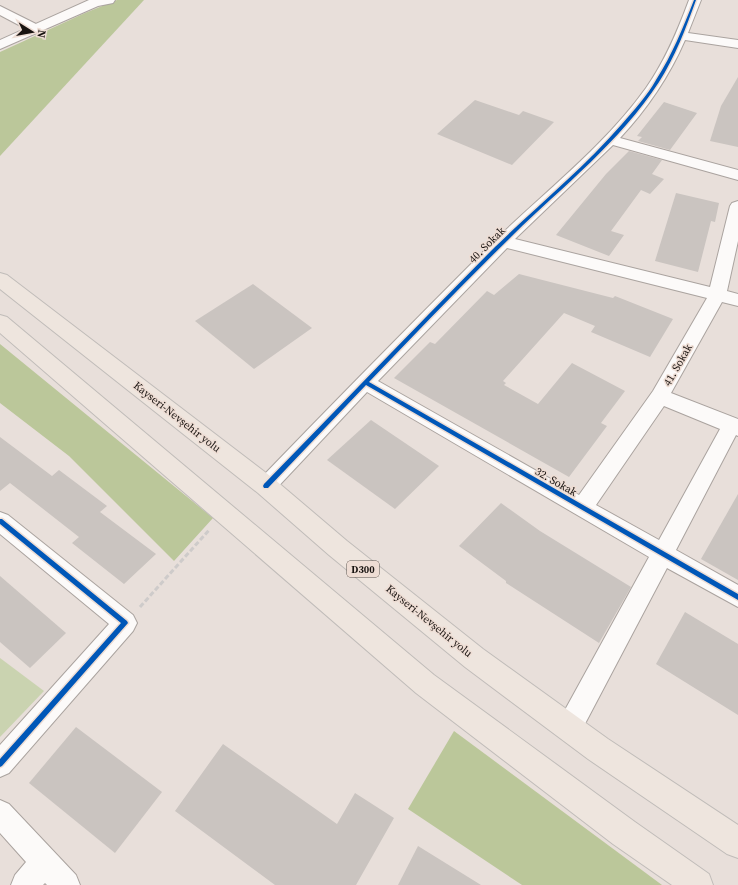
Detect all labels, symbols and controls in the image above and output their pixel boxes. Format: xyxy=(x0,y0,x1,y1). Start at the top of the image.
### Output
north arrow xyxy=(12,12,52,52)
text: N xyxy=(33,28,49,39)
street label: 40. Sokak xyxy=(465,223,509,267)
street label: 41. Sokak xyxy=(660,340,696,389)
street label: Kayseri-Nevşehir yolu xyxy=(130,378,224,456)
street label: 32. Sokak xyxy=(532,464,581,500)
road number: D300 xyxy=(347,561,379,577)
street label: Kayseri-Nevşehir yolu xyxy=(383,581,476,661)

